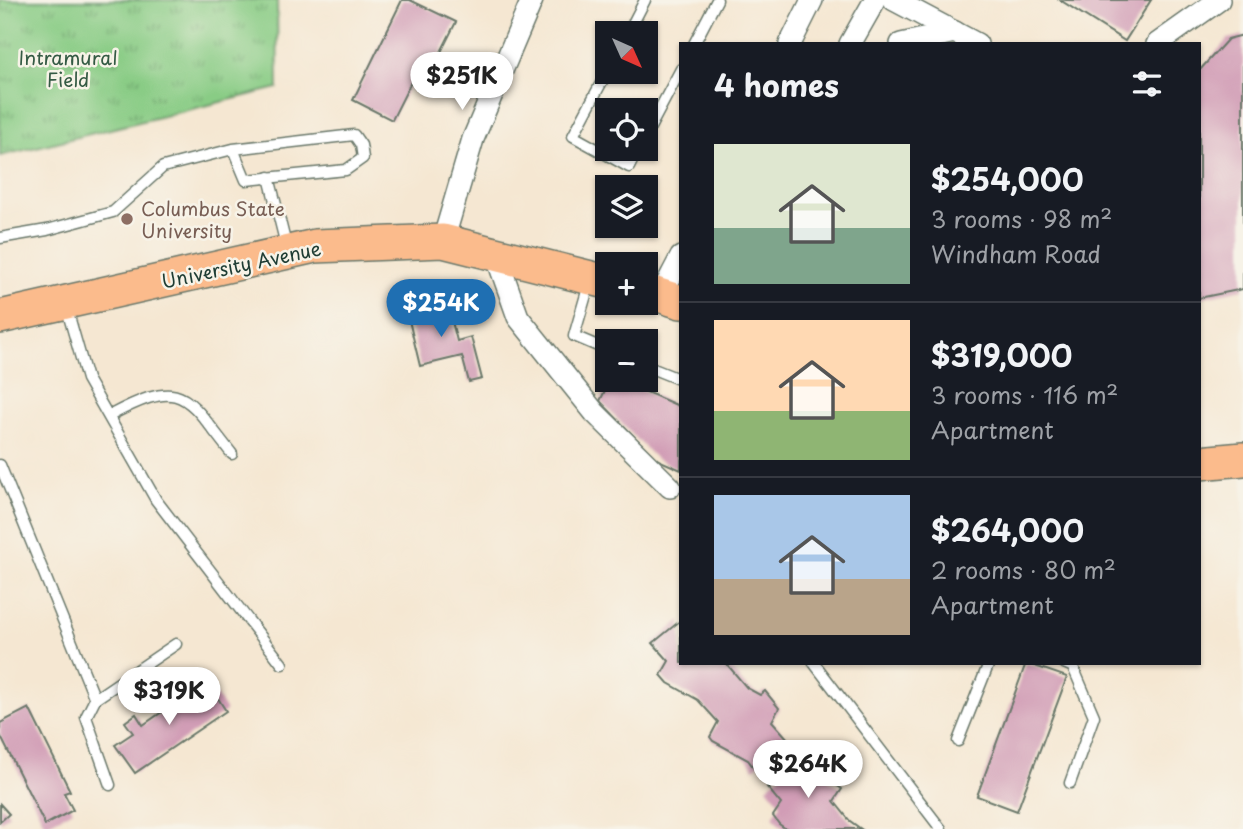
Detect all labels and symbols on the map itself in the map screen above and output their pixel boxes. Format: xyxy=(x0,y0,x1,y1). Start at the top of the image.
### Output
north arrow xyxy=(595,21,658,84)
park label: Intramural Field xyxy=(18,43,118,93)
pin: $251K xyxy=(413,52,511,112)
place label: Columbus State University xyxy=(141,194,285,244)
marker: Columbus State University xyxy=(119,211,135,227)
street label: University Avenue xyxy=(159,233,323,295)
pin: $254K xyxy=(392,280,490,339)
pin: $319K xyxy=(120,668,218,727)
pin: $264K xyxy=(759,740,857,800)

